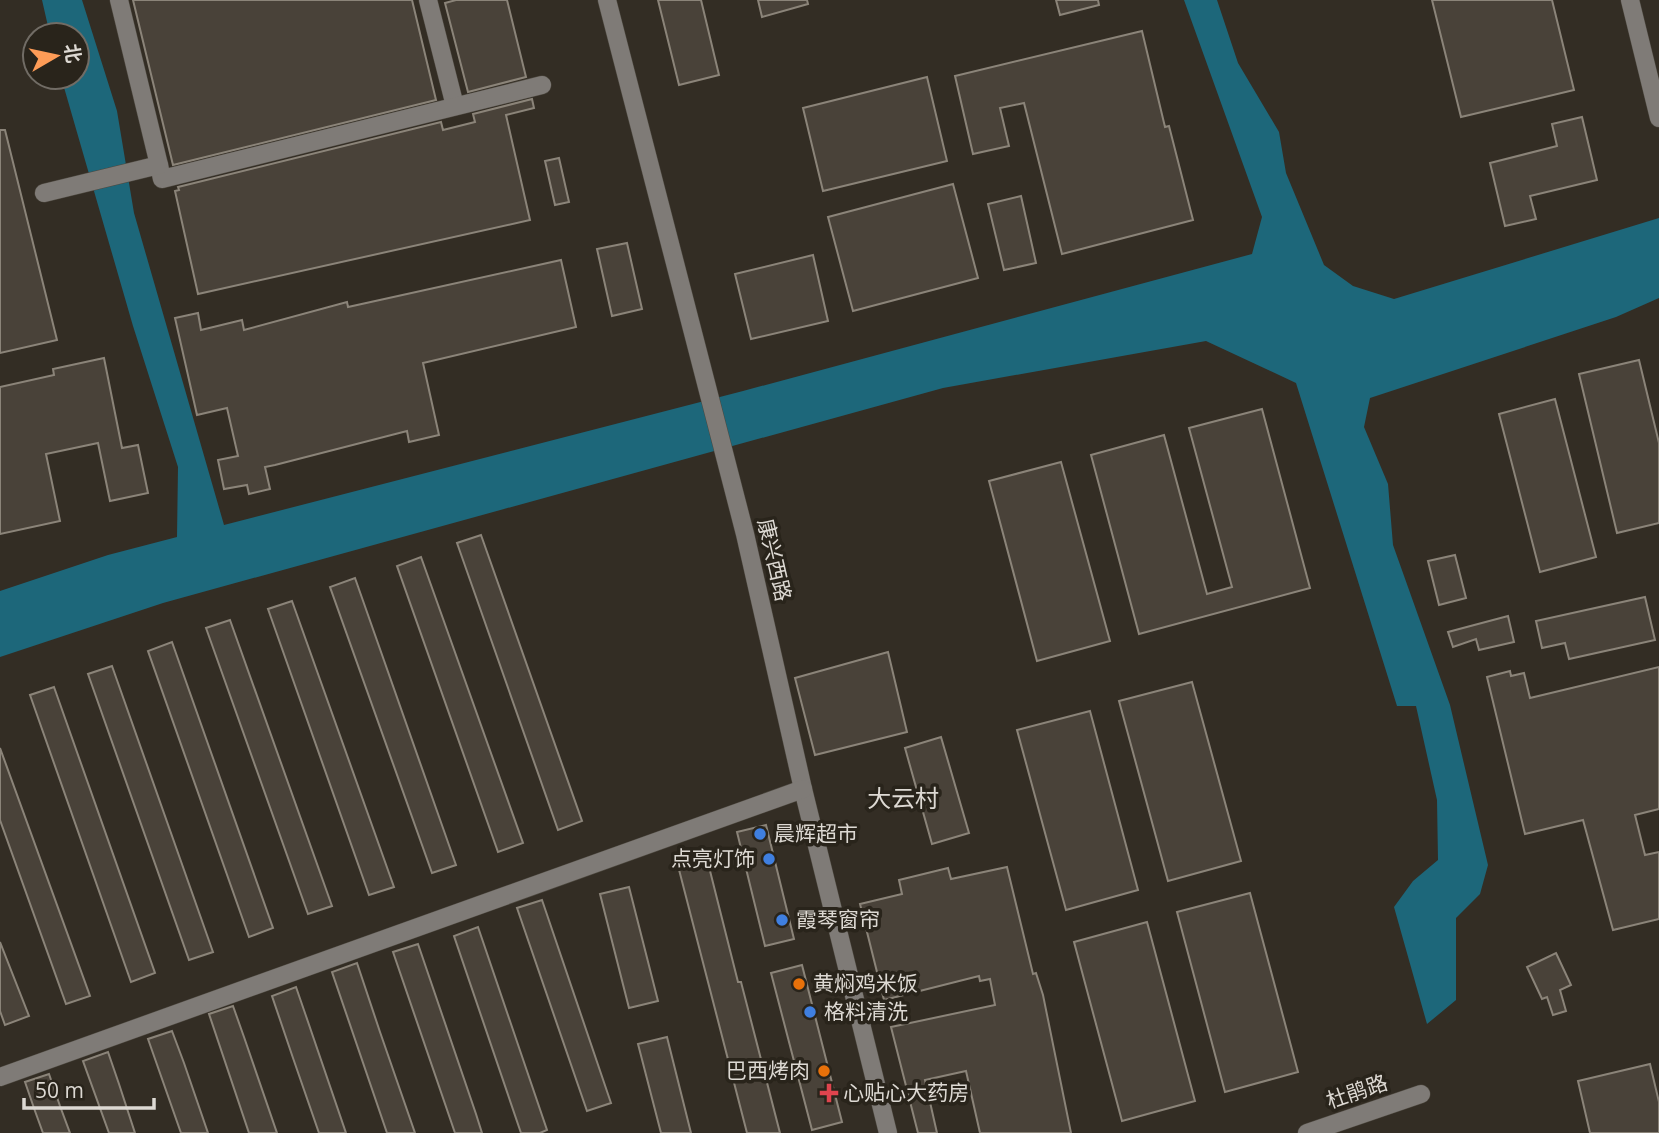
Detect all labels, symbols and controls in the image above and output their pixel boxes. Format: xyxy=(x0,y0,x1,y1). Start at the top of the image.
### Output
north arrow xyxy=(21,21,91,91)
text: 北 xyxy=(58,42,87,65)
street label: 康兴西路 xyxy=(752,516,798,604)
district label: 大云村 xyxy=(867,781,939,814)
place label: 晨辉超市 xyxy=(774,819,858,847)
marker: 晨辉超市 xyxy=(752,826,768,842)
place label: 点亮灯饰 xyxy=(671,844,755,872)
marker: 点亮灯饰 xyxy=(761,851,777,867)
place label: 霞琴窗帘 xyxy=(796,905,880,933)
marker: 霞琴窗帘 xyxy=(774,912,790,928)
place label: 黄焖鸡米饭 xyxy=(813,969,918,997)
marker: 黄焖鸡米饭 xyxy=(791,976,807,992)
place label: 格料清洗 xyxy=(824,997,908,1025)
marker: 格料清洗 xyxy=(802,1004,818,1020)
place label: 巴西烤肉 xyxy=(726,1056,810,1084)
marker: 巴西烤肉 xyxy=(816,1063,832,1079)
scale bar xyxy=(24,1066,154,1110)
street label: 杜鹃路 xyxy=(1322,1068,1391,1115)
text: 50 m xyxy=(35,1076,84,1104)
place label: 心贴心大药房 xyxy=(843,1078,969,1106)
marker: 心贴心大药房 xyxy=(821,1085,837,1101)

